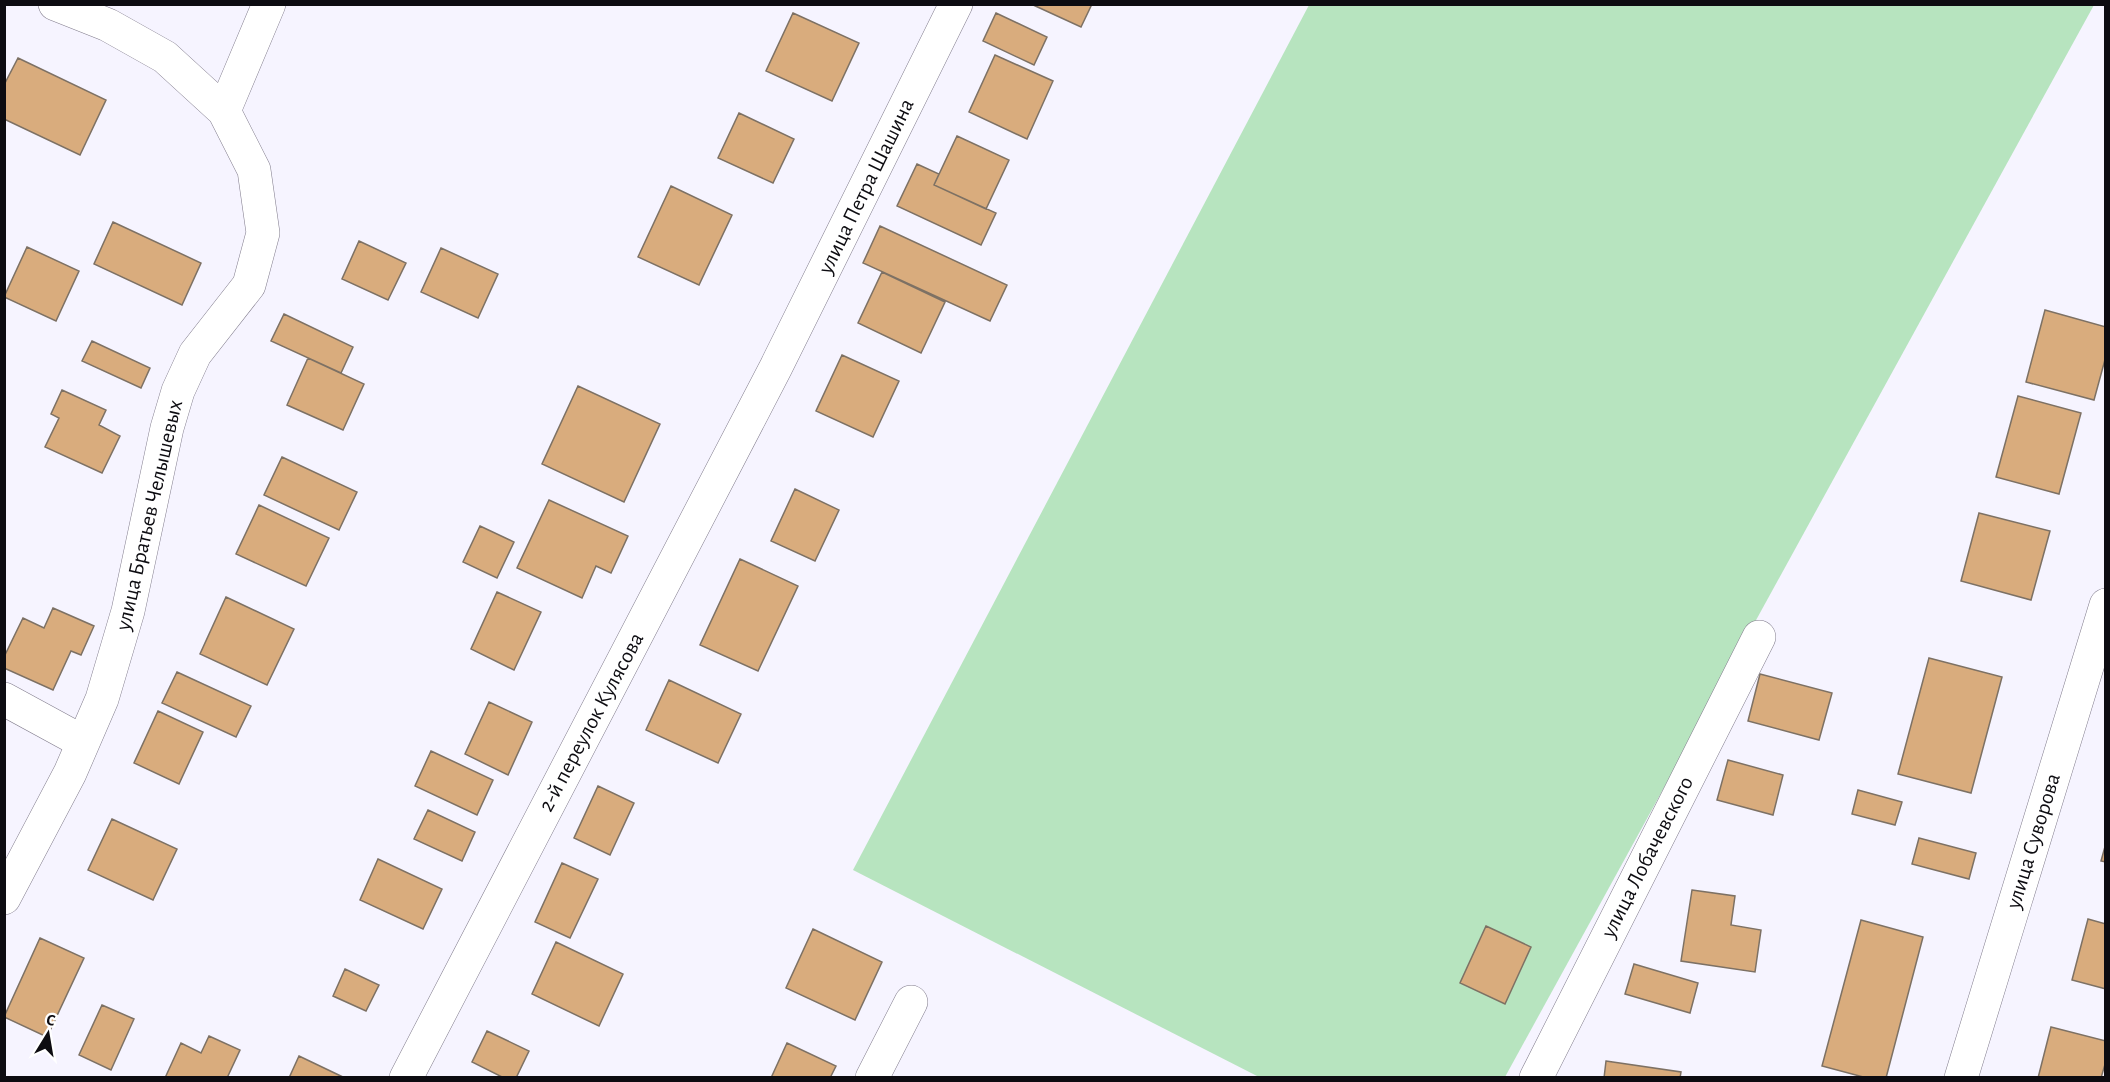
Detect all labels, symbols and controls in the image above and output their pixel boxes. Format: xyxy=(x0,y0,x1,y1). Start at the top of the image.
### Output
street label: улица Петра Шашина xyxy=(814,95,918,278)
street label: улица Братьев Челышевых xyxy=(112,397,186,633)
street label: 2-й переулок Кулясова xyxy=(535,629,647,815)
street label: улица Суворова xyxy=(2002,771,2064,912)
street label: улица Лобачевского xyxy=(1596,773,1697,942)
north arrow xyxy=(18,1004,78,1064)
text: С xyxy=(45,1012,57,1029)

